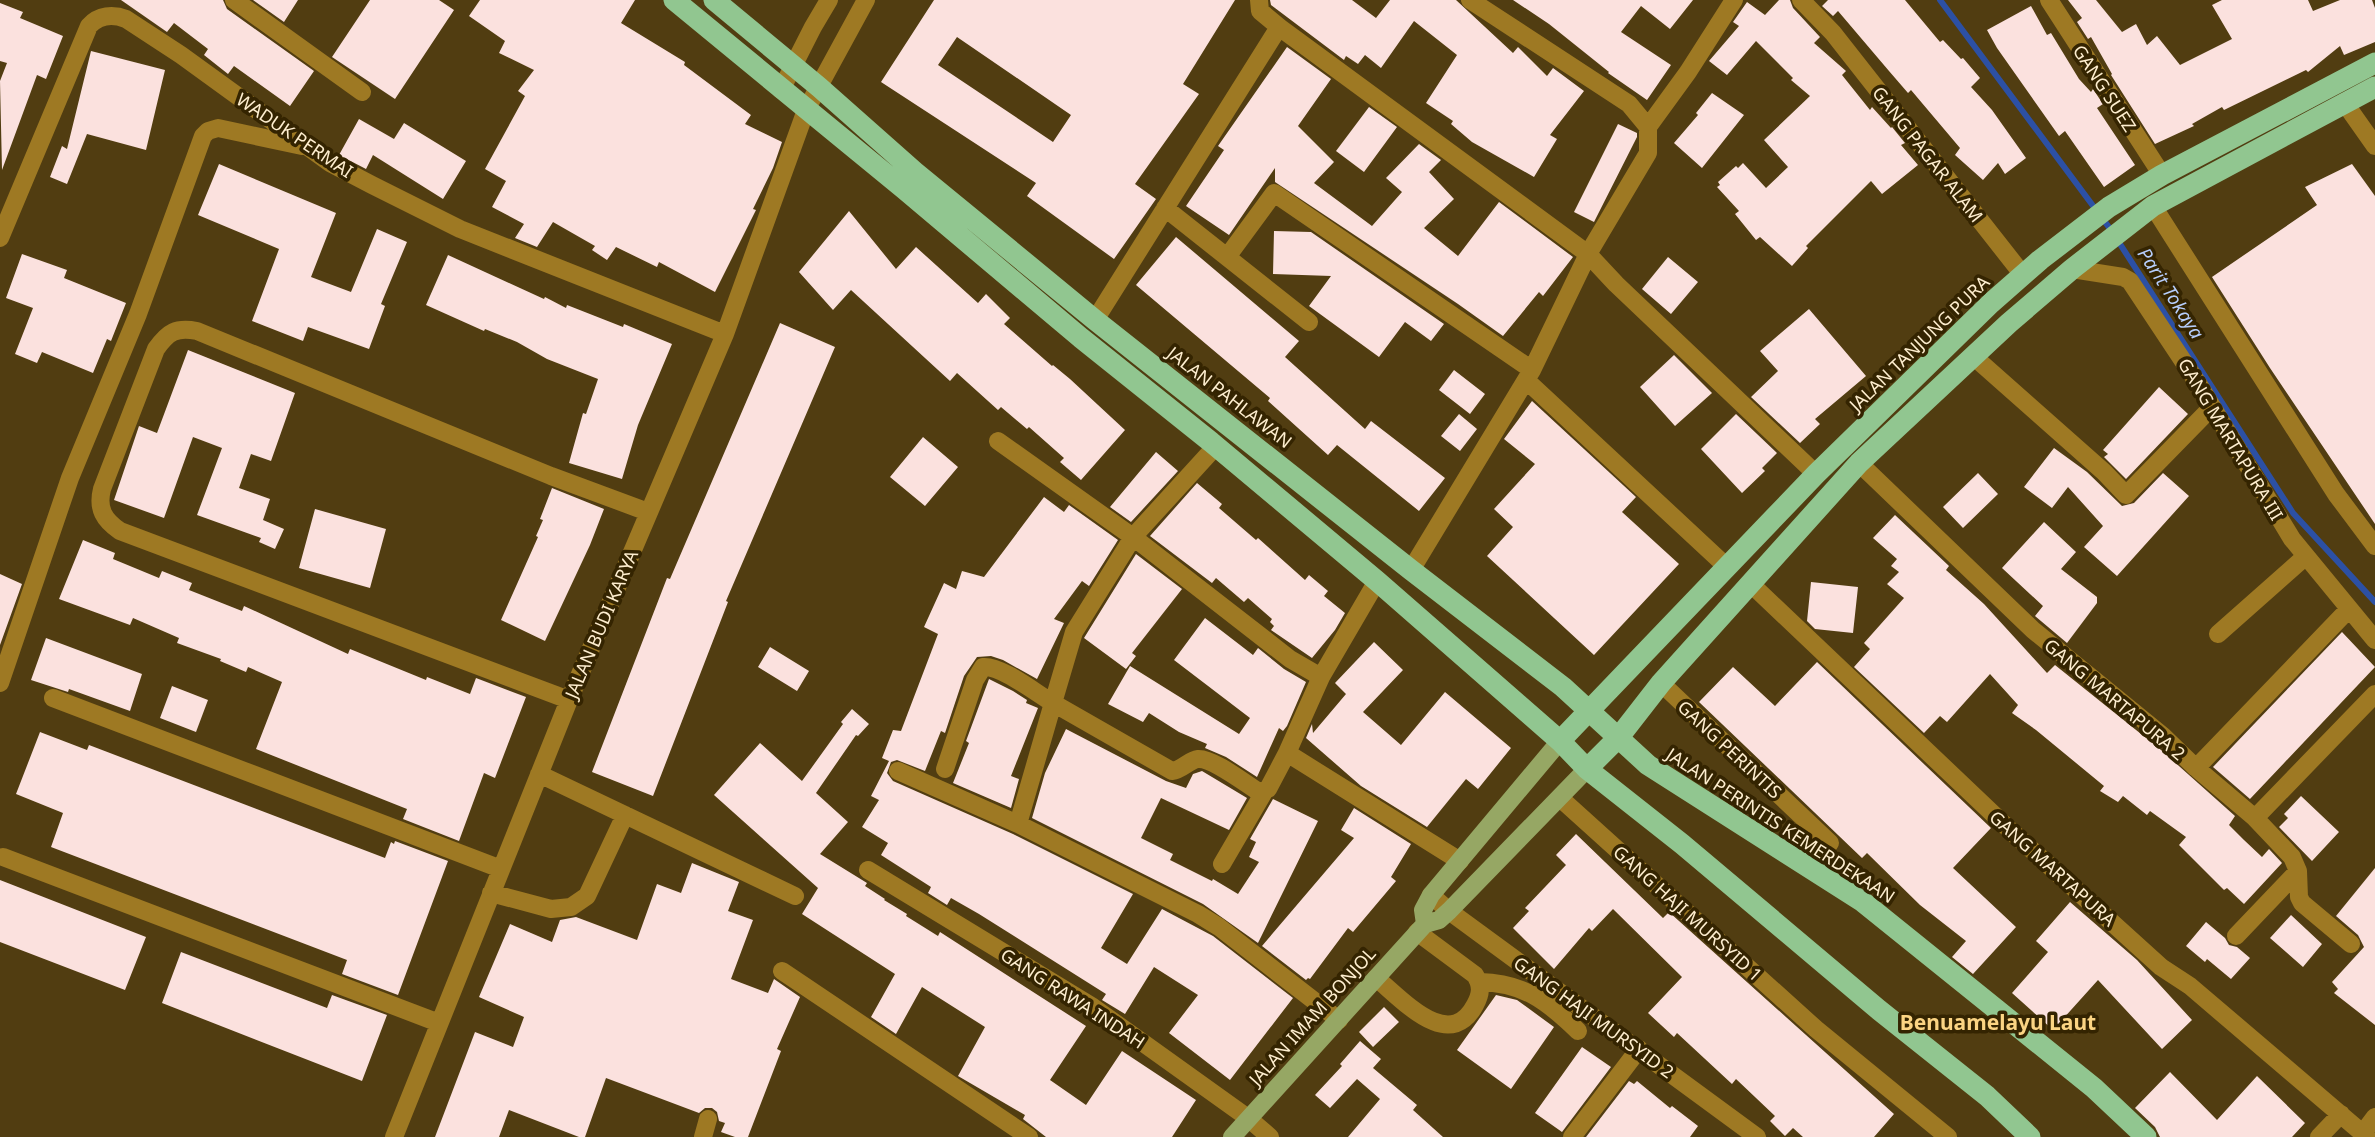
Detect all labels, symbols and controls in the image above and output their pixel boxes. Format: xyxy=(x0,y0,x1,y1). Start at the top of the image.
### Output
street label: GANG SUEZ xyxy=(2068,40,2142,136)
street label: GANG PAGAR ALAM xyxy=(1867,81,1989,227)
street label: WADUK PERMAI xyxy=(232,87,358,183)
water label: Parit Tokaya xyxy=(2132,242,2210,344)
street label: JALAN TANJUNG PURA xyxy=(1842,269,1995,418)
street label: JALAN PAHLAWAN xyxy=(1161,340,1297,453)
street label: GANG MARTAPURA III xyxy=(2173,353,2289,525)
street label: JALAN BUDI KARYA xyxy=(558,546,643,704)
street label: GANG MARTAPURA 2 xyxy=(2039,633,2191,765)
street label: GANG PERINTIS xyxy=(1673,695,1787,804)
street label: JALAN PERINTIS KEMERDEKAAN xyxy=(1660,741,1900,908)
street label: GANG MARTAPURA xyxy=(1985,805,2122,931)
street label: GANG HAJI MURSYID 1 xyxy=(1608,840,1768,986)
street label: GANG RAWA INDAH xyxy=(996,942,1150,1054)
street label: JALAN IMAM BONJOL xyxy=(1242,942,1381,1092)
street label: GANG HAJI MURSYID 2 xyxy=(1509,951,1679,1083)
district label: Benuamelayu Laut xyxy=(1900,1008,2096,1036)

